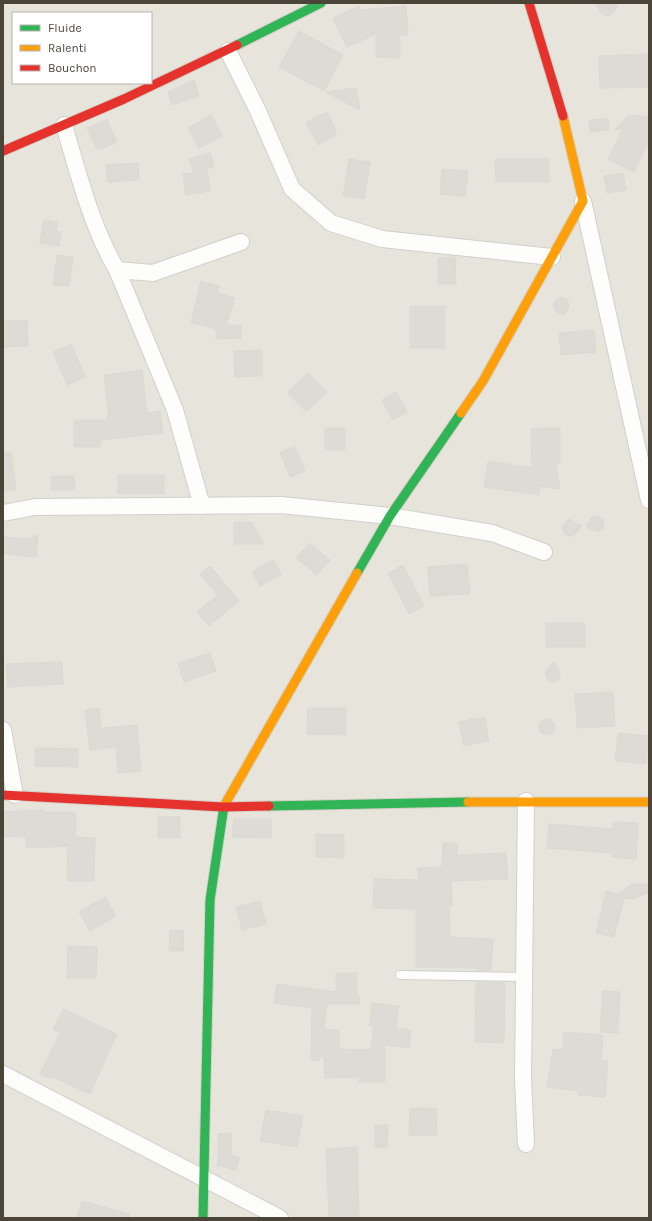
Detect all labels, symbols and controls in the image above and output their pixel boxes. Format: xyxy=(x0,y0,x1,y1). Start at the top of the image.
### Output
legend xyxy=(12,12,152,84)
text: Fluide xyxy=(48,21,82,35)
text: Ralenti xyxy=(48,41,87,55)
text: Bouchon xyxy=(48,61,97,75)

